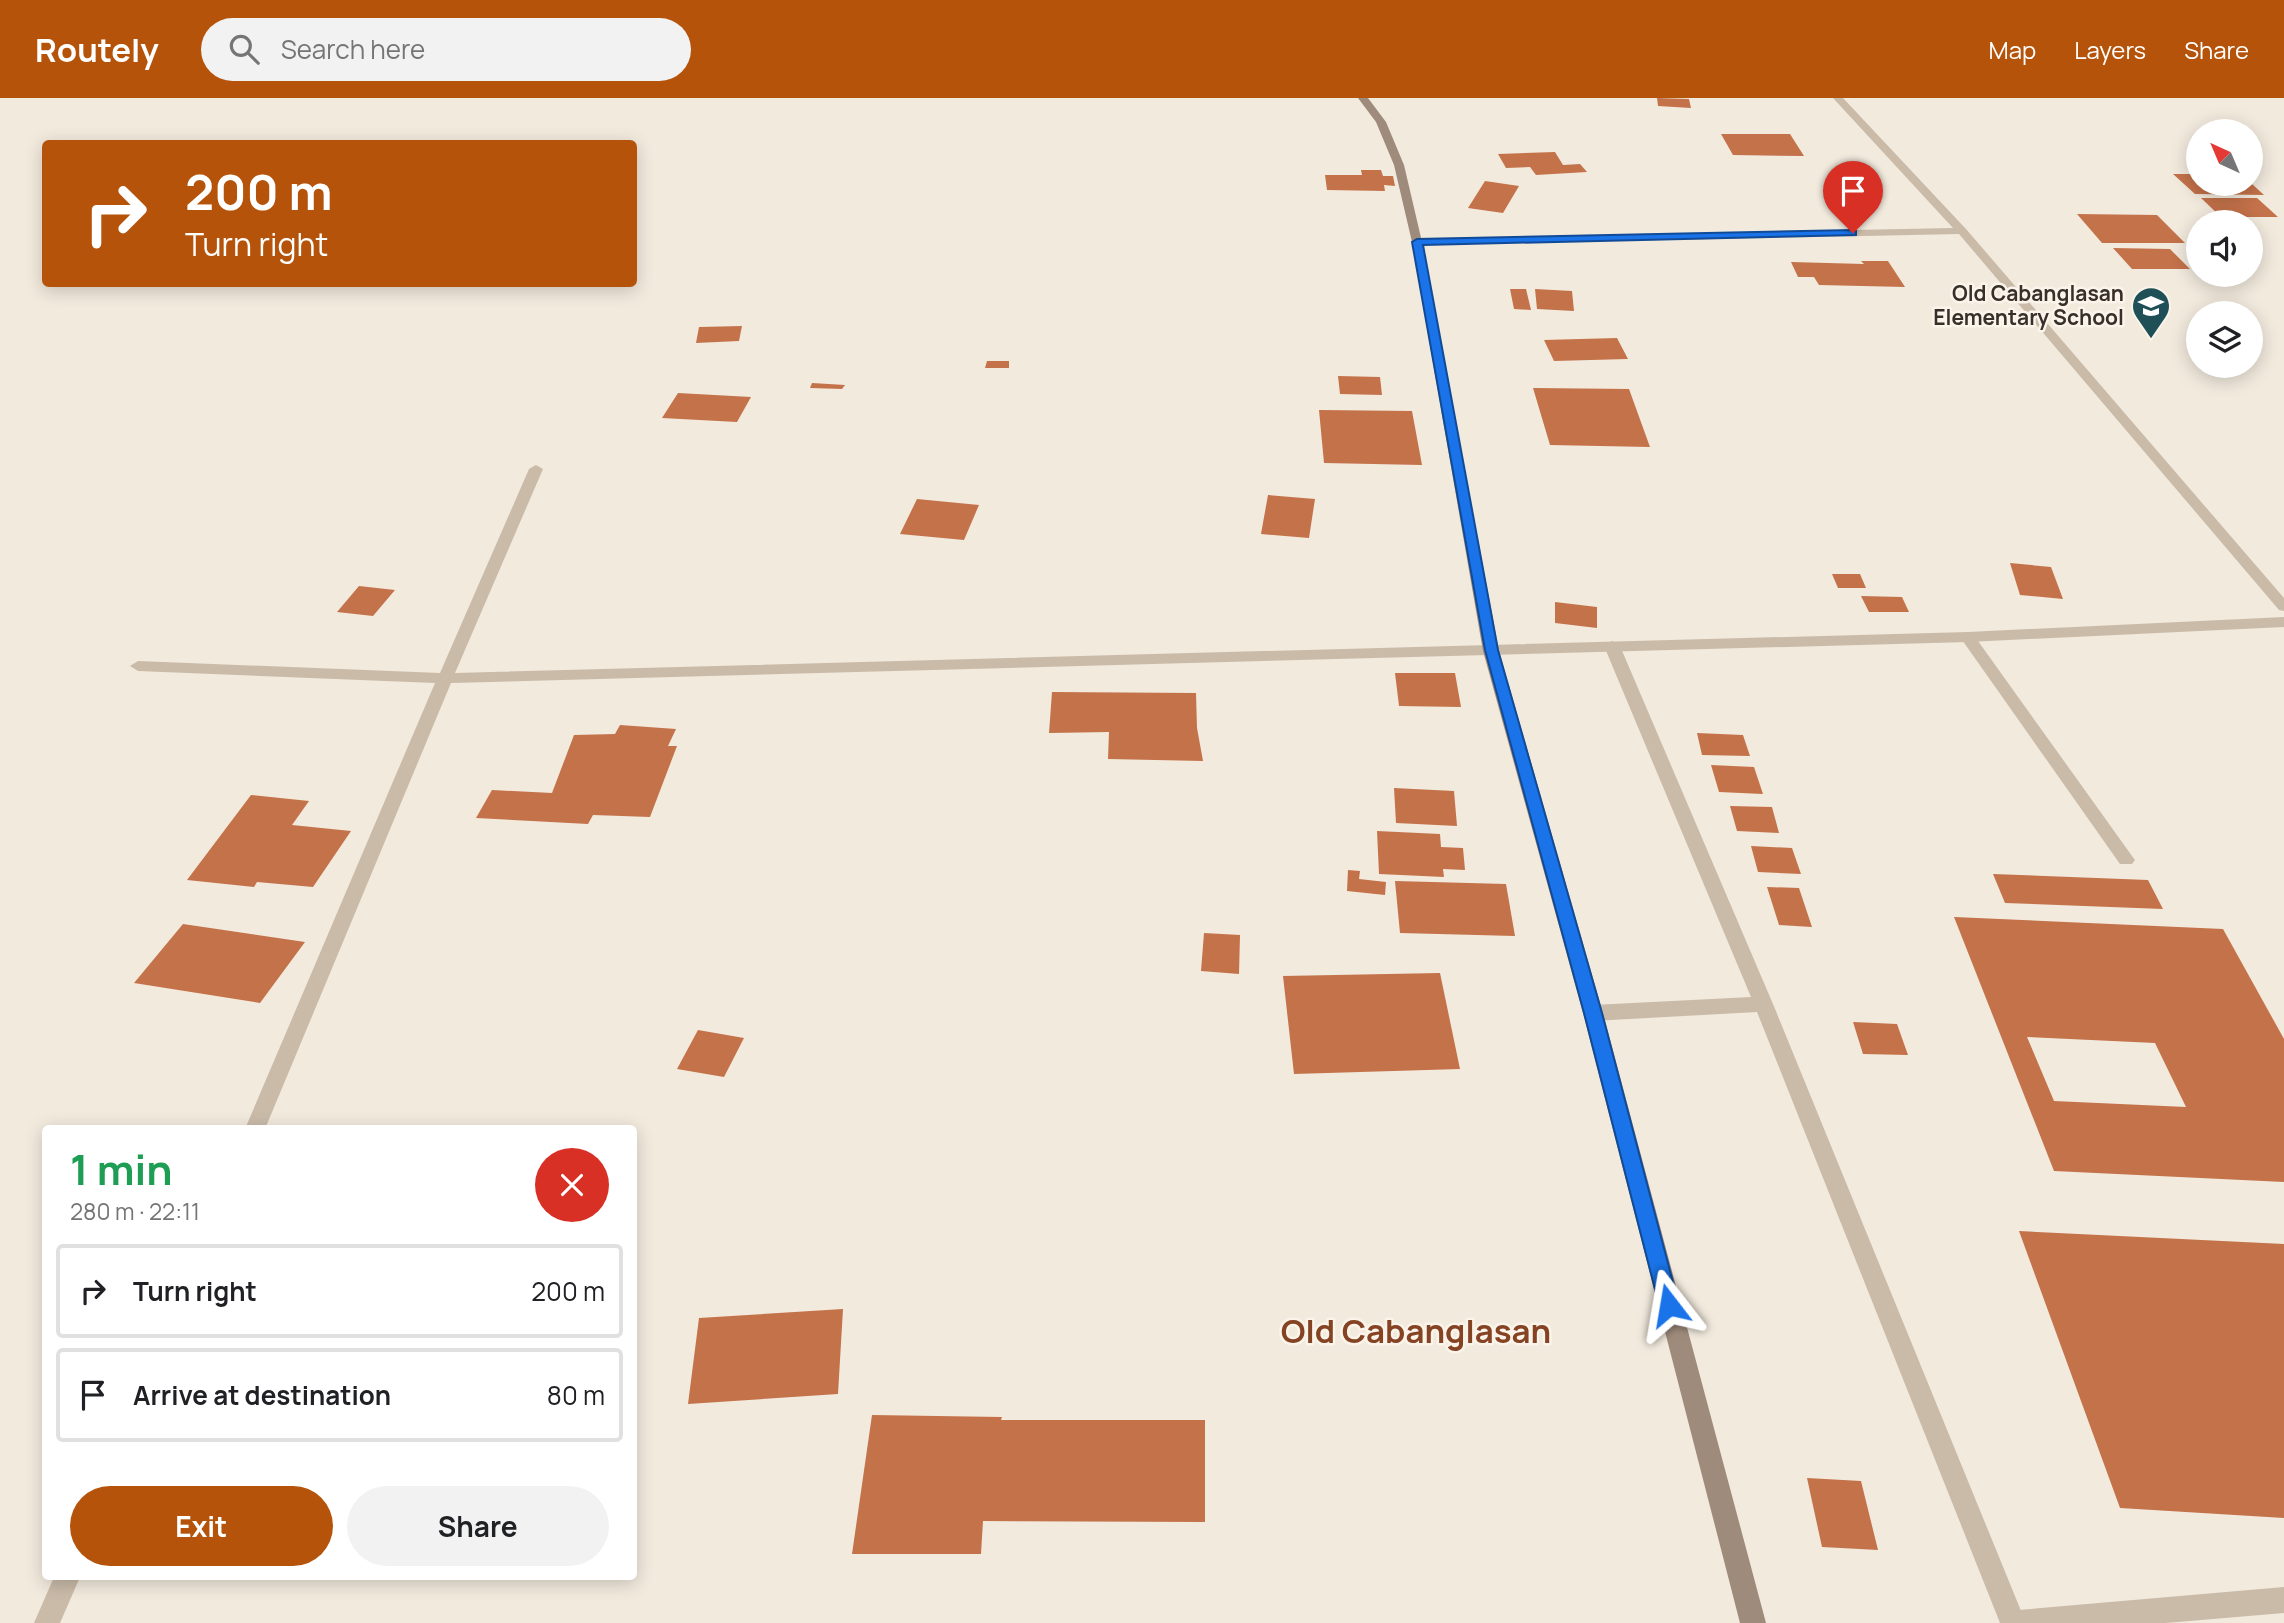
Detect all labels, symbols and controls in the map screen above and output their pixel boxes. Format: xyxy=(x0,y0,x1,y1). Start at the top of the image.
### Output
search box xyxy=(201,18,691,81)
text: Routely xyxy=(35,27,159,72)
icon: search xyxy=(225,30,263,68)
text: Search here xyxy=(281,31,425,67)
text: Map xyxy=(1989,33,2036,66)
text: Layers xyxy=(2074,33,2146,66)
text: Share xyxy=(2184,33,2249,66)
north arrow xyxy=(2186,119,2263,196)
map controls xyxy=(2186,119,2263,378)
text: 200 m xyxy=(185,158,333,225)
pin xyxy=(1823,161,1883,233)
icon: right xyxy=(70,168,161,259)
icon: arrive xyxy=(1834,172,1872,210)
button: sound xyxy=(2186,210,2263,287)
text: Turn right xyxy=(185,222,328,266)
place label: Old Cabanglasan Elementary School xyxy=(1933,279,2124,331)
school or university icon: Old Cabanglasan Elementary School xyxy=(2130,285,2172,340)
button: layers xyxy=(2186,301,2263,378)
text: 1 min xyxy=(70,1140,173,1198)
button: close xyxy=(535,1148,609,1222)
text: 280 m · 22:11 xyxy=(70,1195,200,1227)
position arrow xyxy=(1632,1268,1706,1342)
icon: right xyxy=(74,1272,112,1310)
text: Turn right xyxy=(133,1273,257,1309)
text: 200 m xyxy=(531,1273,605,1309)
district label: Old Cabanglasan xyxy=(1281,1308,1551,1353)
icon: arrive xyxy=(74,1376,112,1414)
text: Arrive at destination xyxy=(133,1377,391,1413)
text: 80 m xyxy=(547,1377,605,1413)
button: Exit xyxy=(70,1486,333,1566)
button: Share xyxy=(347,1486,609,1566)

